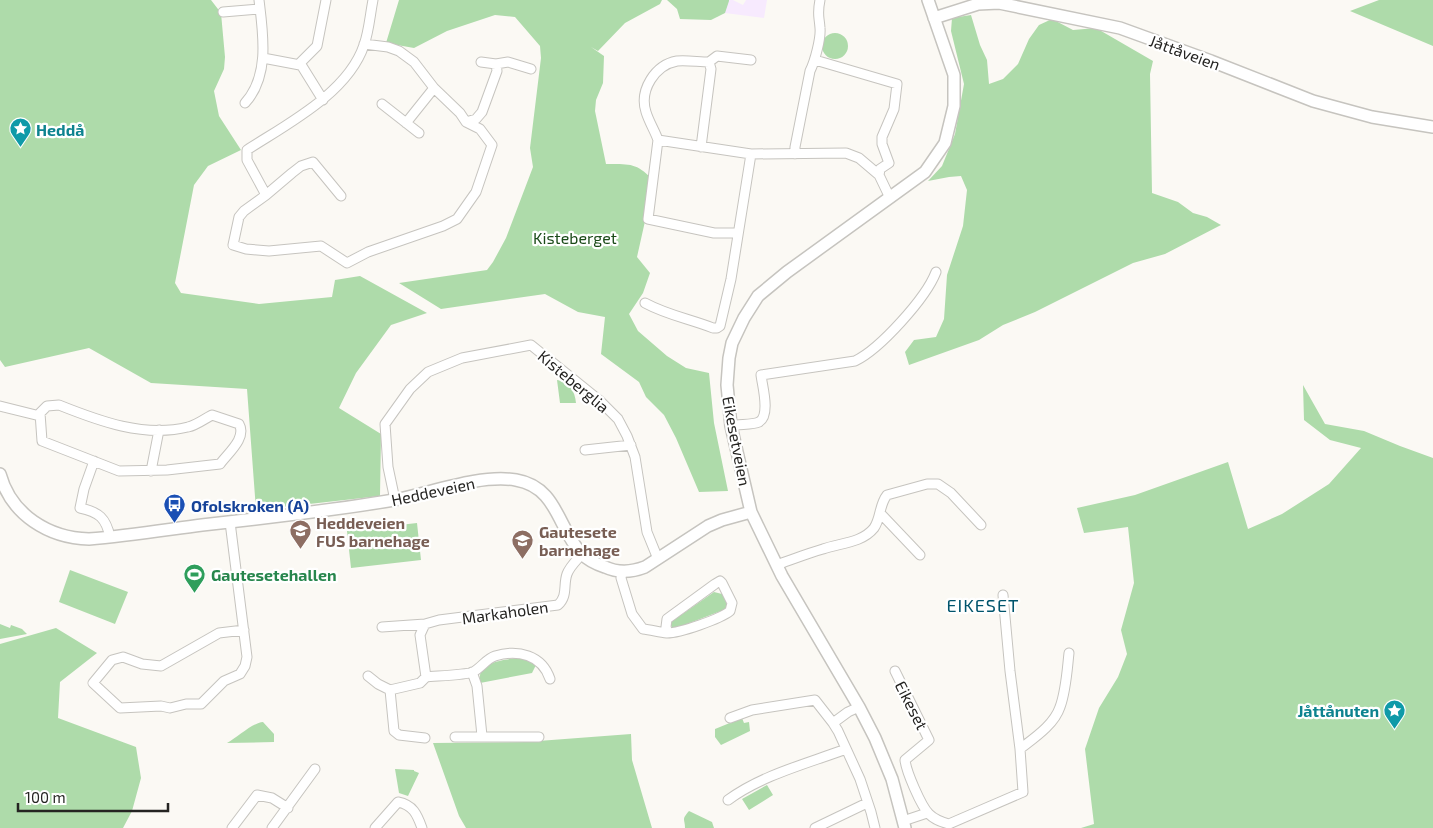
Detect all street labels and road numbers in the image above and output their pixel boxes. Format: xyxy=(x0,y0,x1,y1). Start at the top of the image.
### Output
street label: Jåttåveien xyxy=(1147,30,1223,74)
street label: Kisteberglia xyxy=(535,346,613,416)
street label: Eikesetveien xyxy=(719,394,755,488)
street label: Heddeveien xyxy=(389,473,477,509)
street label: Markaholen xyxy=(461,597,549,627)
street label: Eikeset xyxy=(892,677,932,733)

